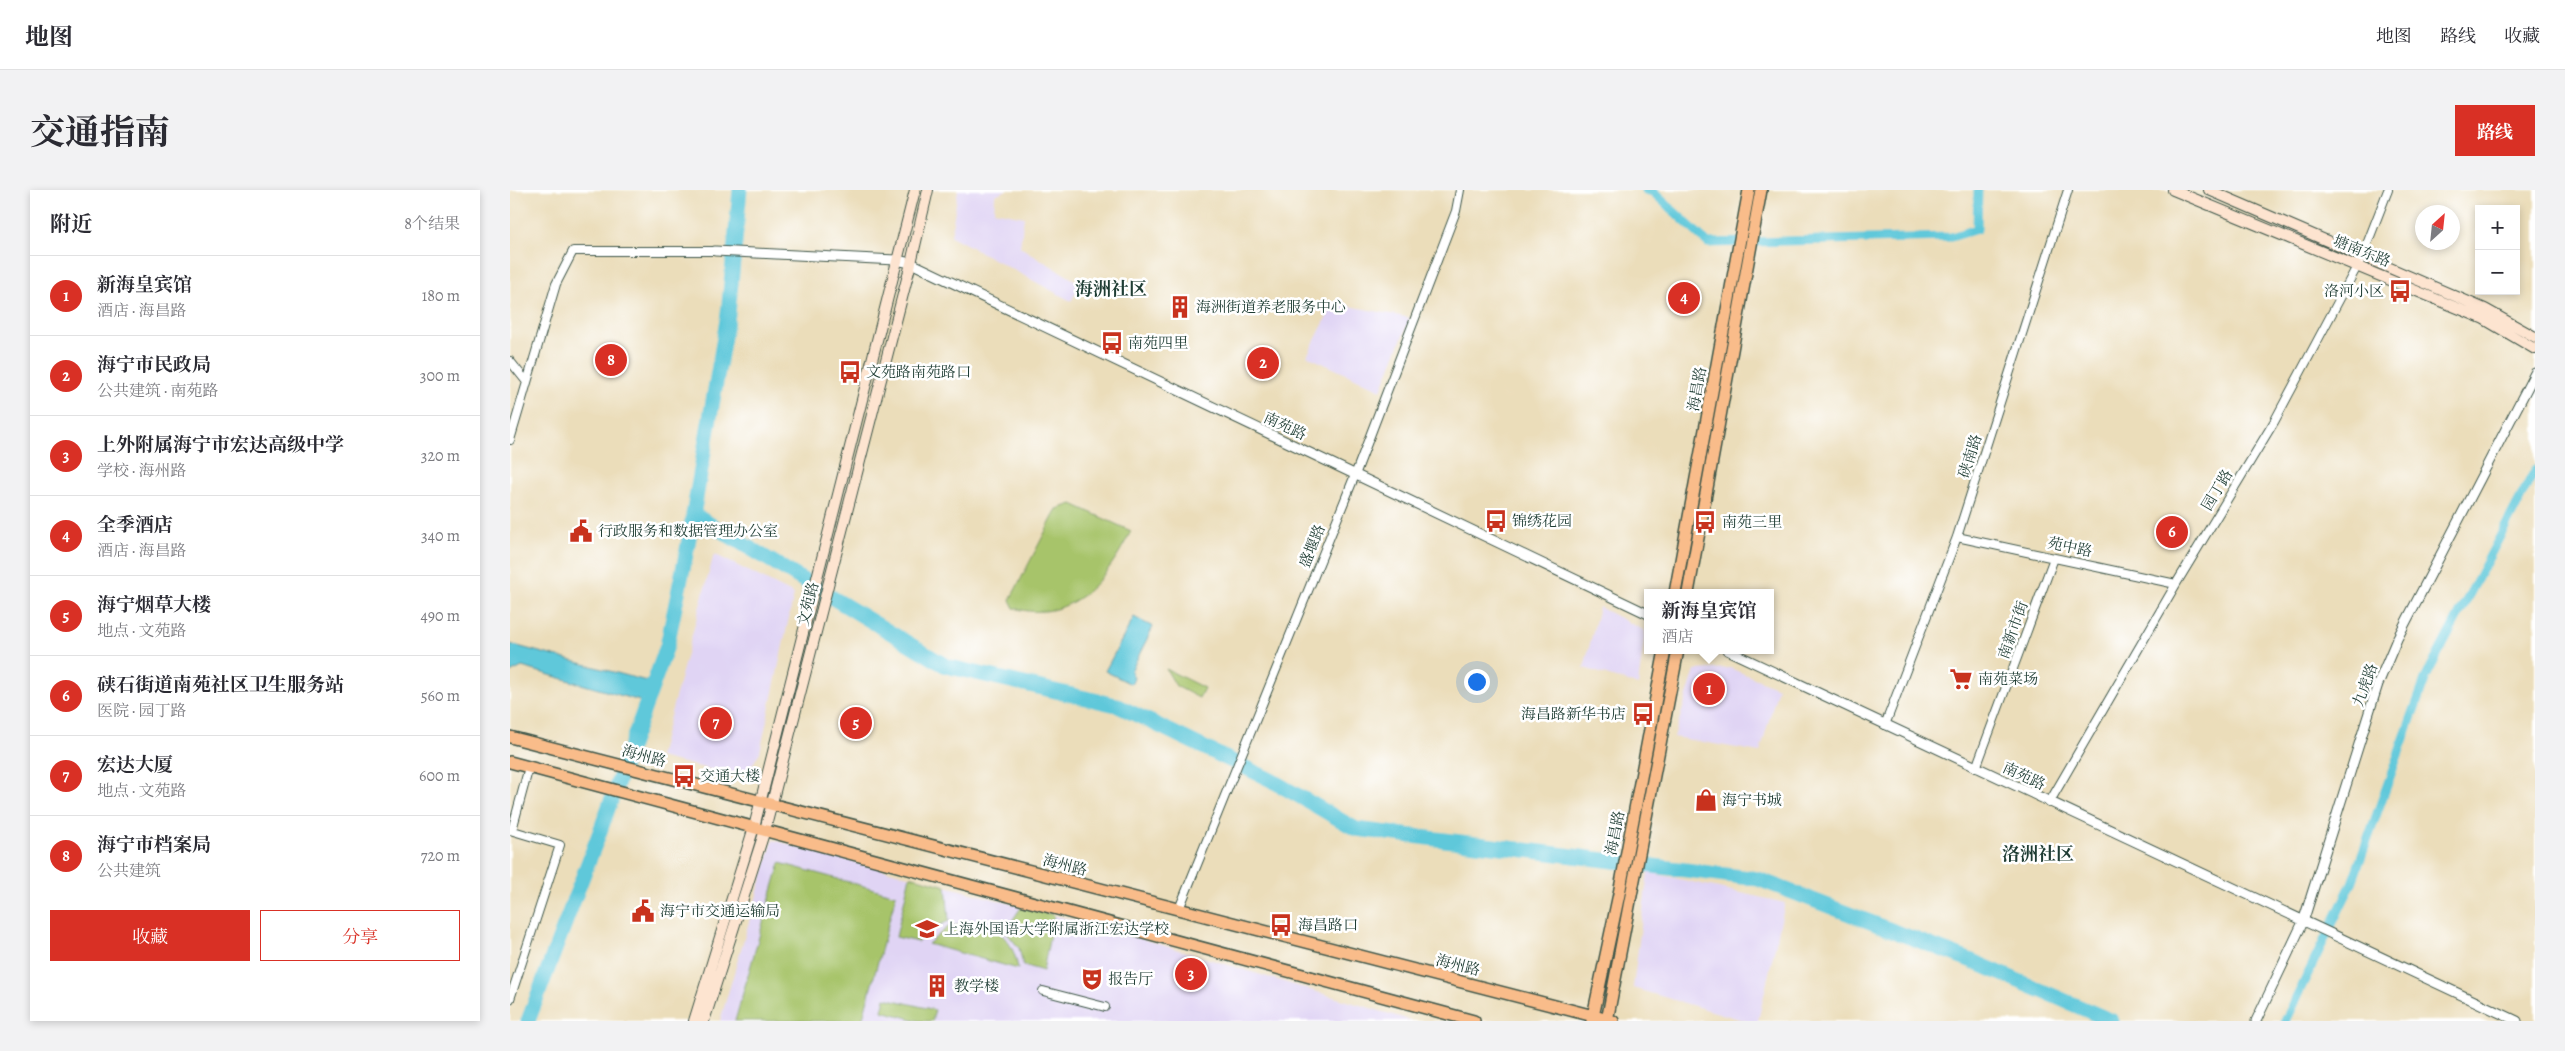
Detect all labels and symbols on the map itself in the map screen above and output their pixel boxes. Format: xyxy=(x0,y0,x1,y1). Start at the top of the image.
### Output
north arrow xyxy=(2415,205,2460,250)
street label: 塘南东路 xyxy=(2330,230,2394,272)
district label: 海洲社区 xyxy=(1075,277,1147,301)
bus stop icon: 洛河小区 xyxy=(2387,278,2413,304)
pin: 4 xyxy=(1668,279,1700,317)
place label: 洛河小区 xyxy=(2324,281,2384,301)
building icon: 海洲街道养老服务中心 xyxy=(1167,294,1193,320)
place label: 海洲街道养老服务中心 xyxy=(1196,297,1346,317)
bus stop icon: 南苑四里 xyxy=(1099,330,1125,356)
place label: 南苑四里 xyxy=(1128,333,1188,353)
pin: 8 xyxy=(595,341,627,379)
pin: 2 xyxy=(1247,344,1279,382)
bus stop icon: 文苑路南苑路口 xyxy=(837,359,863,385)
place label: 文苑路南苑路口 xyxy=(866,362,971,382)
street label: 海昌路 xyxy=(1683,365,1711,413)
street label: 南苑路 xyxy=(1260,407,1310,445)
street label: 硖南路 xyxy=(1954,432,1986,480)
street label: 园丁路 xyxy=(2197,466,2237,514)
bus stop icon: 锦绣花园 xyxy=(1483,508,1509,534)
bus stop icon: 南苑三里 xyxy=(1692,509,1718,535)
place label: 锦绣花园 xyxy=(1512,511,1572,531)
place label: 南苑三里 xyxy=(1722,512,1782,532)
pin: 6 xyxy=(2156,513,2188,551)
public building icon: 行政服务和数据管理办公室 xyxy=(568,518,594,544)
place label: 行政服务和数据管理办公室 xyxy=(598,521,778,541)
street label: 盛堰路 xyxy=(1294,521,1330,571)
street label: 苑中路 xyxy=(2046,533,2094,561)
street label: 文苑路 xyxy=(793,580,823,628)
street label: 南新市街 xyxy=(1993,598,2033,662)
street label: 九虎路 xyxy=(2348,660,2382,710)
supermarket icon: 南苑菜场 xyxy=(1948,666,1974,692)
your location xyxy=(1464,669,1490,695)
place label: 南苑菜场 xyxy=(1978,669,2038,689)
pin: 1 xyxy=(1693,670,1725,708)
bus stop icon: 海昌路新华书店 xyxy=(1630,701,1656,727)
pin: 7 xyxy=(700,704,732,742)
pin: 5 xyxy=(840,704,872,742)
place label: 海昌路新华书店 xyxy=(1521,704,1626,724)
street label: 海州路 xyxy=(620,741,668,771)
street label: 南苑路 xyxy=(1999,757,2049,795)
bus stop icon: 交通大楼 xyxy=(671,763,697,789)
place label: 交通大楼 xyxy=(700,766,760,786)
shop icon: 海宁书城 xyxy=(1693,787,1719,813)
place label: 海宁书城 xyxy=(1722,790,1782,810)
street label: 海昌路 xyxy=(1601,809,1629,857)
district label: 洛洲社区 xyxy=(2002,842,2074,866)
street label: 海州路 xyxy=(1041,850,1089,880)
public building icon: 海宁市交通运输局 xyxy=(630,898,656,924)
place label: 海宁市交通运输局 xyxy=(660,901,780,921)
bus stop icon: 海昌路口 xyxy=(1268,912,1294,938)
place label: 海昌路口 xyxy=(1298,915,1358,935)
school or university icon: 上海外国语大学附属浙江宏达学校 xyxy=(914,916,940,942)
place label: 上海外国语大学附属浙江宏达学校 xyxy=(944,919,1169,939)
street label: 海州路 xyxy=(1434,950,1482,980)
pin: 3 xyxy=(1175,955,1207,993)
theatre icon: 报告厅 xyxy=(1079,966,1105,992)
place label: 报告厅 xyxy=(1108,969,1153,989)
building icon: 教学楼 xyxy=(924,973,950,999)
place label: 教学楼 xyxy=(954,976,999,996)

